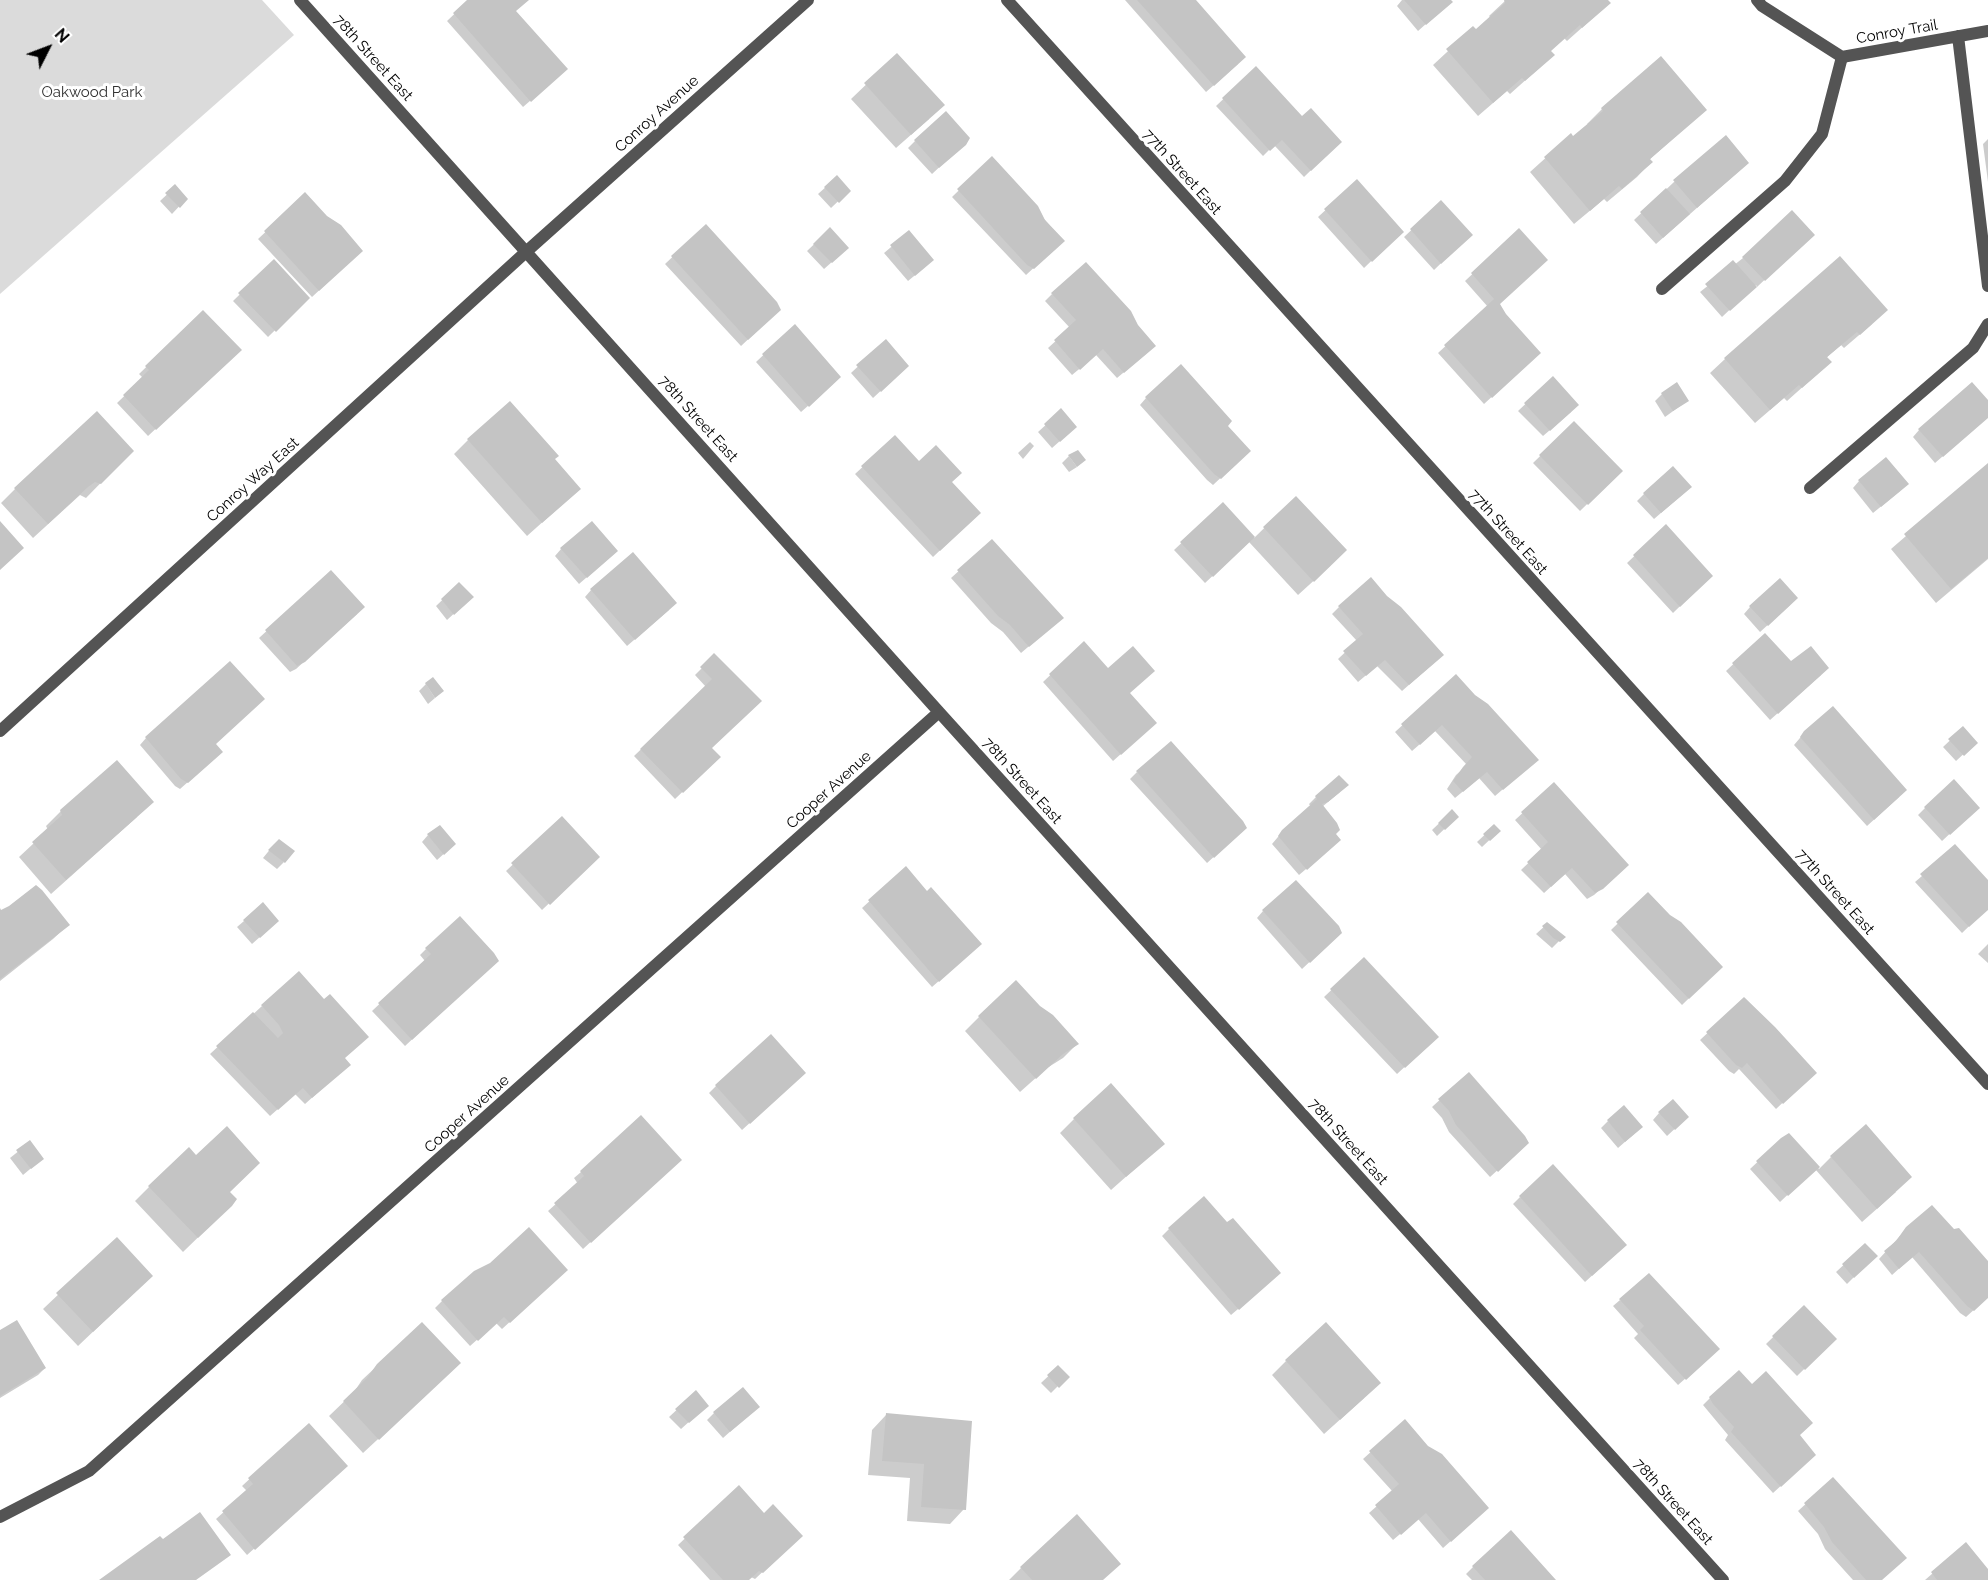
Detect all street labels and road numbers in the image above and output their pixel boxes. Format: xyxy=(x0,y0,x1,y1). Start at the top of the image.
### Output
street label: 78th Street East xyxy=(330,11,416,105)
street label: Conroy Trail xyxy=(1855,16,1939,48)
street label: Conroy Avenue xyxy=(612,72,702,156)
street label: 77th Street East xyxy=(1139,126,1225,218)
street label: 78th Street East xyxy=(655,372,741,466)
street label: Conroy Way East xyxy=(203,434,303,526)
street label: 77th Street East xyxy=(1465,486,1551,578)
street label: 78th Street East xyxy=(979,734,1065,828)
street label: Cooper Avenue xyxy=(783,747,875,833)
street label: 77th Street East xyxy=(1792,846,1878,938)
street label: Cooper Avenue xyxy=(421,1071,513,1157)
street label: 78th Street East xyxy=(1305,1095,1391,1189)
street label: 78th Street East xyxy=(1630,1455,1716,1549)

